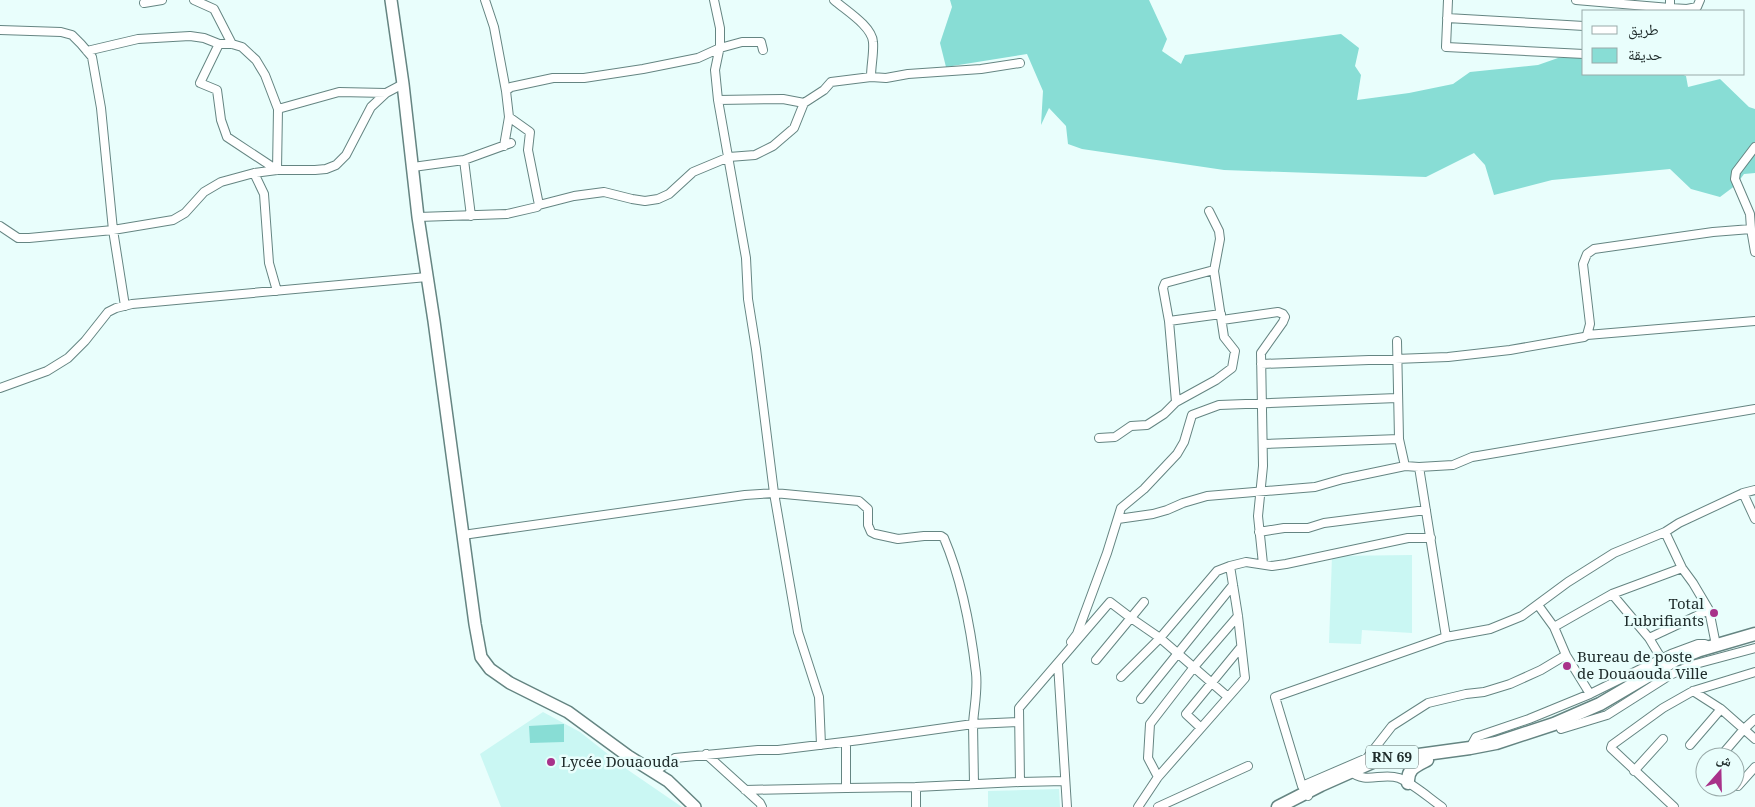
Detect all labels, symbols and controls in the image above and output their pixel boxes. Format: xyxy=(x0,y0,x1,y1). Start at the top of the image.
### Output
legend xyxy=(1582,10,1745,75)
text: طريق xyxy=(1628,19,1659,40)
text: حديقة xyxy=(1628,44,1663,64)
place label: Total Lubrifiants xyxy=(1624,593,1704,630)
marker: Total Lubrifiants xyxy=(1708,607,1720,619)
place label: Bureau de poste de Douaouda Ville xyxy=(1577,646,1708,683)
marker: Bureau de poste de Douaouda Ville xyxy=(1561,660,1573,672)
road number: RN 69 xyxy=(1366,746,1418,769)
north arrow xyxy=(1695,747,1745,797)
text: ش xyxy=(1714,748,1735,771)
place label: Lycée Douaouda xyxy=(561,751,679,771)
marker: Lycée Douaouda xyxy=(545,756,557,768)

